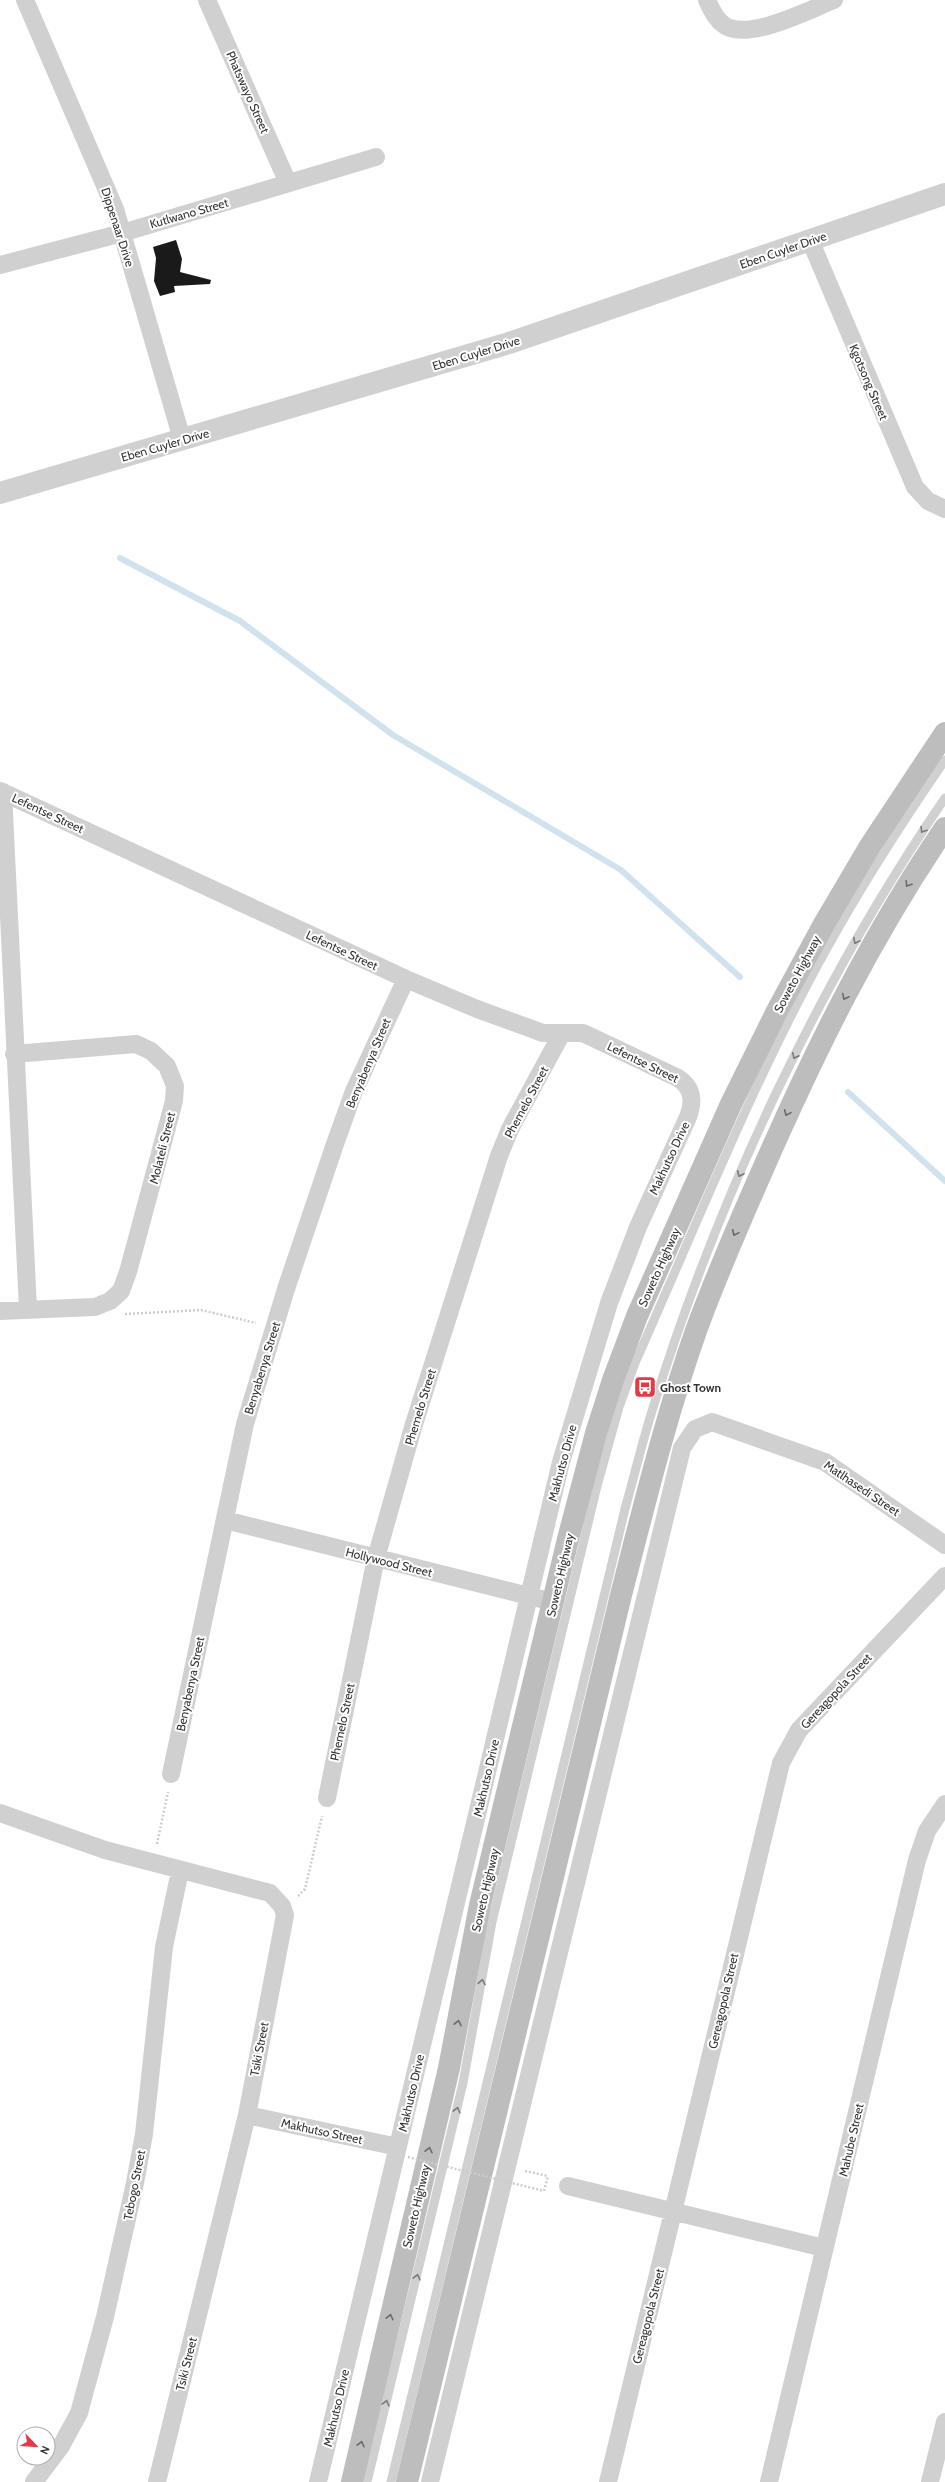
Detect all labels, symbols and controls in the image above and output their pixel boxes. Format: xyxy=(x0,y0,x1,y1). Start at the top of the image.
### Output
street label: Phatswayo Street xyxy=(223,49,273,135)
street label: Dippenaar Drive xyxy=(98,186,138,268)
street label: Kutlwano Street xyxy=(148,195,230,231)
street label: Eben Cuyler Drive xyxy=(738,228,828,272)
street label: Eben Cuyler Drive xyxy=(430,333,522,373)
street label: Kgotsong Street xyxy=(846,342,892,422)
street label: Eben Cuyler Drive xyxy=(119,425,211,465)
street label: Lefentse Street xyxy=(10,790,86,836)
one-way arrow xyxy=(921,826,928,833)
one-way arrow xyxy=(906,880,913,887)
street label: Lefentse Street xyxy=(304,927,380,973)
street label: Soweto Highway xyxy=(770,933,824,1015)
one-way arrow xyxy=(853,937,860,944)
one-way arrow xyxy=(842,993,849,1000)
street label: Benyabenya Street xyxy=(342,1016,394,1110)
street label: Lefentse Street xyxy=(605,1038,681,1086)
one-way arrow xyxy=(793,1052,800,1060)
street label: Phemelo Street xyxy=(501,1064,551,1140)
one-way arrow xyxy=(784,1109,792,1117)
street label: Molateli Street xyxy=(146,1110,178,1186)
street label: Makhutso Drive xyxy=(646,1119,692,1197)
one-way arrow xyxy=(737,1170,745,1177)
street label: Soweto Highway xyxy=(635,1225,683,1309)
one-way arrow xyxy=(732,1228,740,1236)
street label: Benyabenya Street xyxy=(241,1320,283,1416)
street label: Phemelo Street xyxy=(401,1367,439,1447)
bus stop icon: Ghost Town xyxy=(632,1374,658,1400)
place label: Ghost Town xyxy=(660,1380,721,1395)
street label: Makhutso Drive xyxy=(545,1423,579,1503)
street label: Matlhasedi Street xyxy=(821,1457,903,1519)
street label: Soweto Highway xyxy=(543,1532,577,1618)
street label: Hollywood Street xyxy=(344,1544,434,1580)
street label: Benyabenya Street xyxy=(173,1635,207,1733)
street label: Gereagopola Street xyxy=(797,1650,875,1732)
street label: Phemelo Street xyxy=(326,1682,358,1762)
street label: Makhutso Drive xyxy=(470,1738,502,1818)
street label: Soweto Highway xyxy=(468,1847,502,1933)
street label: Gereagopola Street xyxy=(705,1952,741,2050)
one-way arrow xyxy=(477,1979,485,1985)
one-way arrow xyxy=(454,2020,462,2026)
street label: Tsiki Street xyxy=(246,2021,272,2077)
street label: Makhutso Drive xyxy=(395,2053,427,2133)
street label: Mahube Street xyxy=(835,2102,867,2178)
one-way arrow xyxy=(452,2107,461,2114)
street label: Makhutso Street xyxy=(280,2115,364,2147)
one-way arrow xyxy=(424,2147,433,2154)
street label: Tebogo Street xyxy=(120,2149,148,2221)
street label: Soweto Highway xyxy=(399,2163,433,2249)
street label: Gereagopola Street xyxy=(629,2267,667,2365)
one-way arrow xyxy=(412,2274,420,2280)
one-way arrow xyxy=(386,2314,394,2321)
street label: Tsiki Street xyxy=(172,2336,200,2392)
street label: Makhutso Drive xyxy=(320,2368,352,2448)
one-way arrow xyxy=(382,2400,390,2407)
north arrow xyxy=(16,2426,56,2466)
one-way arrow xyxy=(356,2441,365,2448)
text: N xyxy=(37,2444,53,2457)

